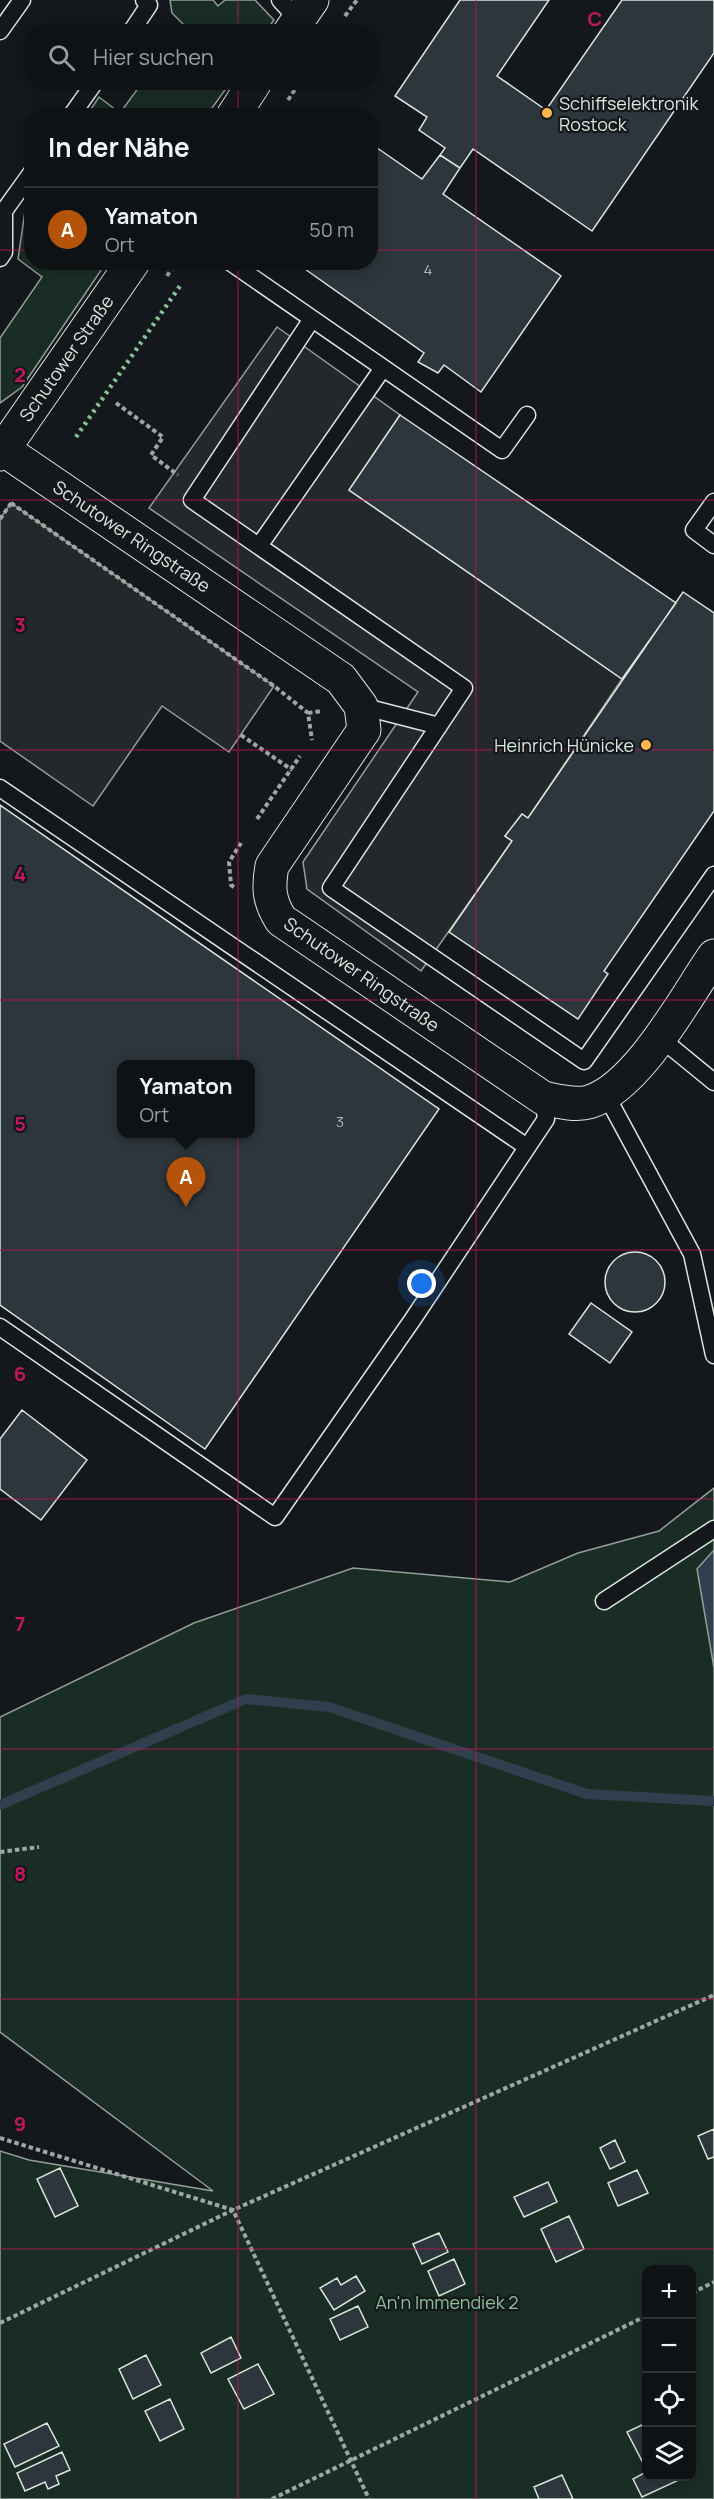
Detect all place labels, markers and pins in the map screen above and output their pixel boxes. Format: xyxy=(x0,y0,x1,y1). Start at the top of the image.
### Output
place label: Schiffselektronik Rostock xyxy=(559,91,700,136)
marker: Schiffselektronik Rostock xyxy=(540,106,554,120)
place label: Heinrich Hünicke xyxy=(494,733,634,757)
marker: Heinrich Hünicke xyxy=(639,738,653,752)
pin: A xyxy=(166,1158,206,1207)

